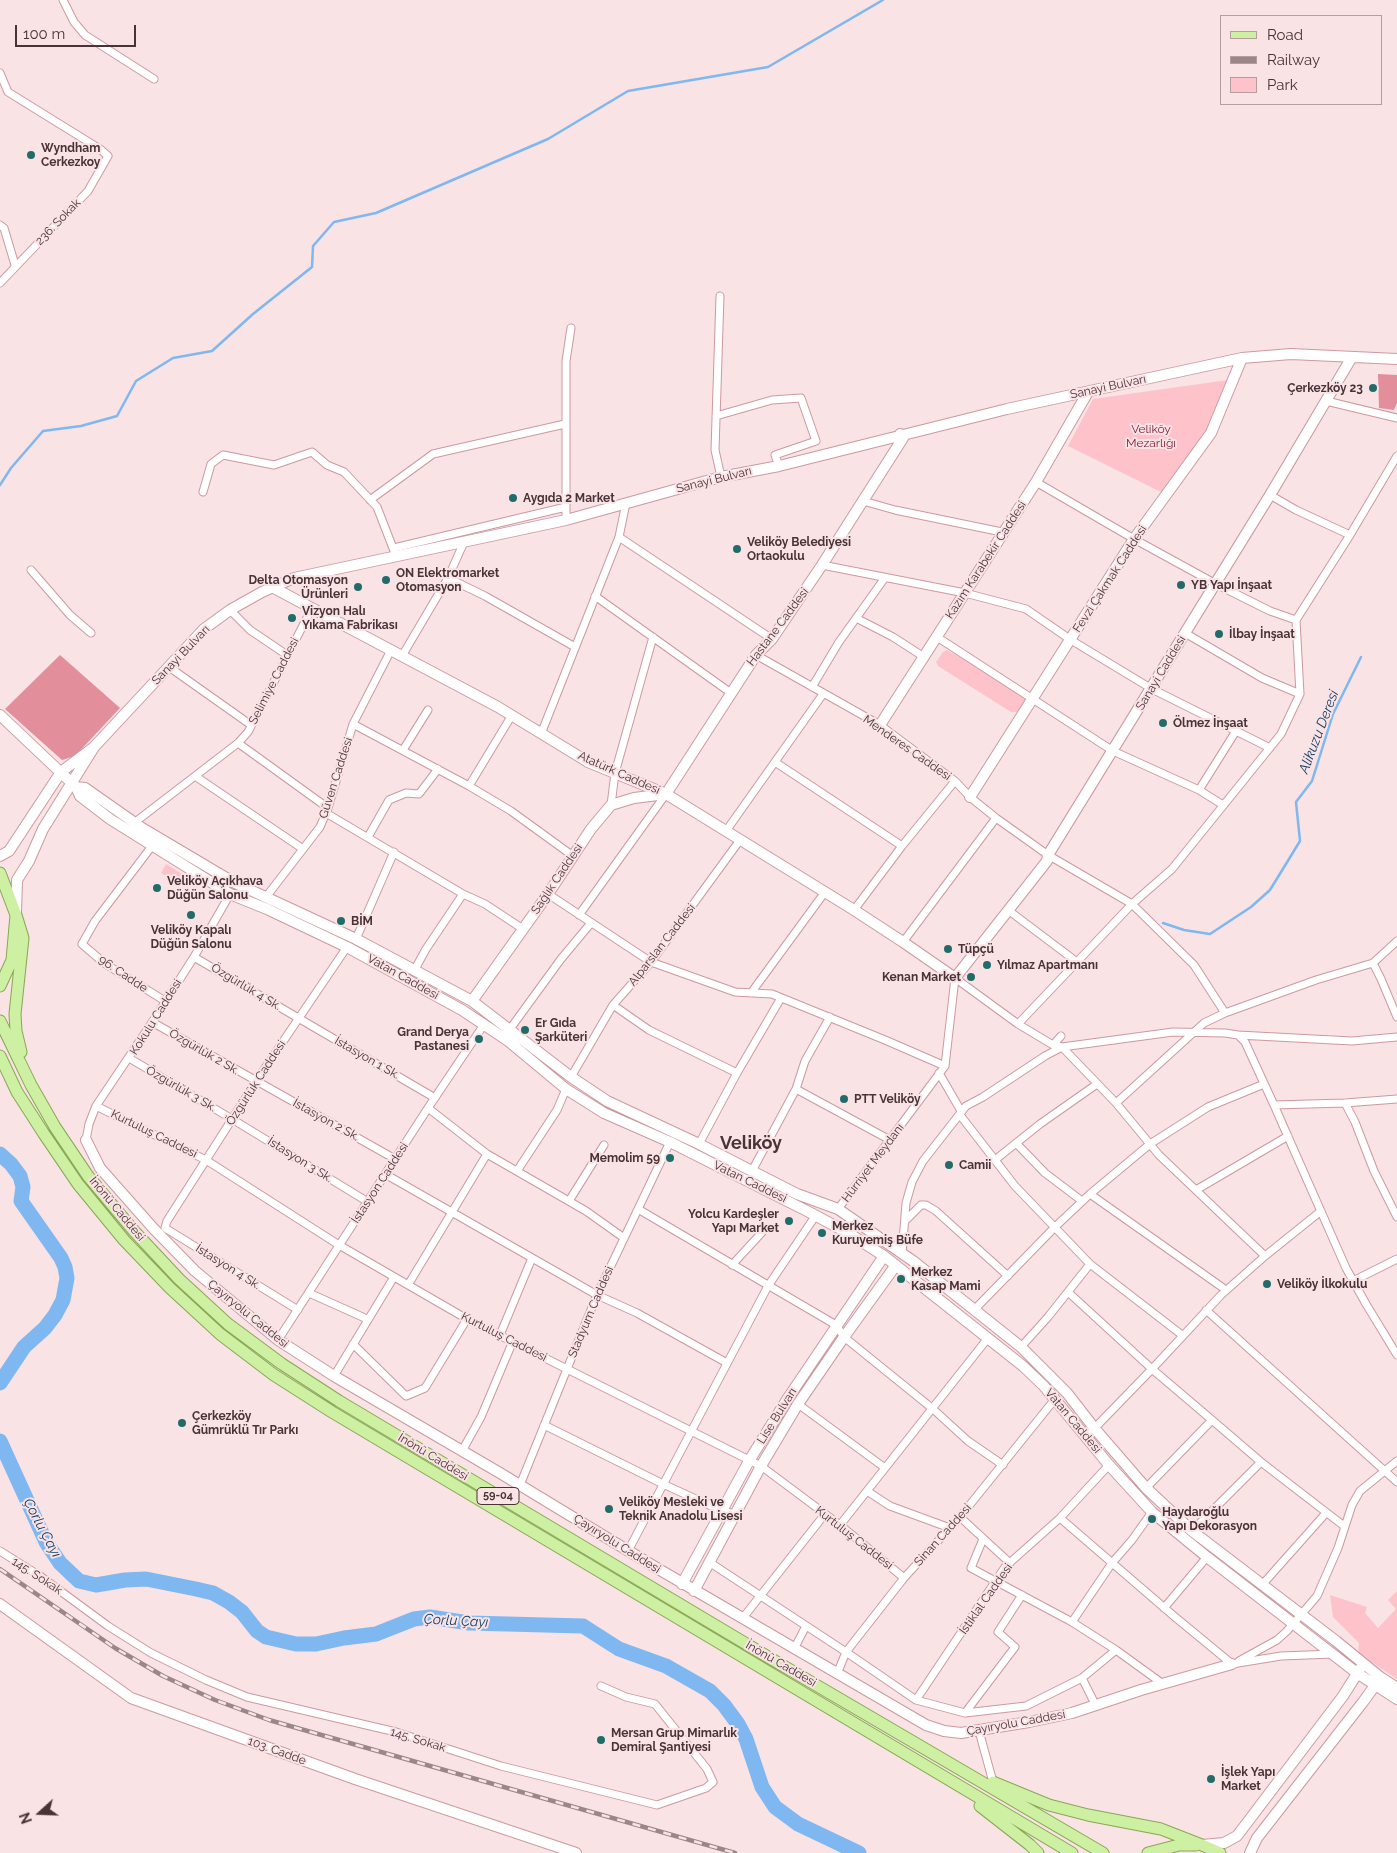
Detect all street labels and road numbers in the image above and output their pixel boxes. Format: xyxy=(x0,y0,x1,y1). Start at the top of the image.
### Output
street label: 236. Sokak xyxy=(32,196,84,248)
street label: Sanayi Bulvarı xyxy=(1069,372,1147,402)
street label: Sanayi Bulvarı xyxy=(675,464,753,496)
street label: Kazım Karabekir Caddesi xyxy=(942,498,1030,622)
street label: Fevzi Çakmak Caddesi xyxy=(1070,523,1150,635)
street label: Hastane Caddesi xyxy=(744,585,812,669)
street label: Sanayi Bulvarı xyxy=(149,622,213,688)
street label: Sanayi Caddesi xyxy=(1133,633,1189,713)
street label: Selimiye Caddesi xyxy=(246,635,302,727)
street label: Menderes Caddesi xyxy=(860,712,954,784)
street label: Güven Caddesi xyxy=(316,736,356,820)
street label: Atatürk Caddesi xyxy=(576,748,662,798)
street label: Sağlık Caddesi xyxy=(528,841,586,917)
street label: Alparslan Caddesi xyxy=(625,901,699,989)
street label: Vatan Caddesi xyxy=(365,951,441,1003)
street label: 96. Cadde xyxy=(96,952,150,996)
street label: Özgürlük 4 Sk. xyxy=(208,961,284,1013)
street label: Kokulu Caddesi xyxy=(127,976,185,1058)
street label: Özgürlük 2 Sk. xyxy=(166,1026,242,1078)
street label: İstasyon 1 Sk. xyxy=(332,1034,402,1082)
street label: Özgürlük Caddesi xyxy=(223,1038,289,1128)
street label: Özgürlük 3 Sk. xyxy=(143,1063,219,1115)
street label: İstasyon 2 Sk. xyxy=(290,1096,362,1144)
street label: Kurtuluş Caddesi xyxy=(108,1107,200,1161)
street label: Hürriyet Meydanı xyxy=(839,1121,907,1205)
street label: İstasyon 3 Sk. xyxy=(265,1134,335,1186)
street label: İstasyon Caddesi xyxy=(348,1140,412,1226)
street label: Vatan Caddesi xyxy=(711,1158,789,1206)
street label: İnönü Caddesi xyxy=(86,1174,148,1244)
street label: İstasyon 4 Sk. xyxy=(193,1241,263,1293)
street label: Stadyum Caddesi xyxy=(565,1264,617,1360)
street label: Çayıryolu Caddesi xyxy=(205,1277,291,1351)
street label: Kurtuluş Caddesi xyxy=(459,1309,549,1365)
street label: Lise Bulvarı xyxy=(754,1385,800,1447)
street label: Vatan Caddesi xyxy=(1042,1386,1104,1456)
street label: İnönü Caddesi xyxy=(395,1430,471,1484)
road number: 59-04 xyxy=(477,1488,519,1504)
street label: Sinan Caddesi xyxy=(911,1501,975,1569)
street label: Kurtuluş Caddesi xyxy=(812,1503,896,1573)
street label: Çayıryolu Caddesi xyxy=(571,1511,663,1577)
street label: 145. Sokak xyxy=(9,1554,65,1598)
street label: İstiklal Caddesi xyxy=(956,1561,1016,1637)
street label: İnönü Caddesi xyxy=(743,1638,819,1690)
street label: Çayıryolu Caddesi xyxy=(966,1707,1066,1739)
street label: 145. Sokak xyxy=(389,1725,447,1755)
street label: 103. Cadde xyxy=(246,1734,308,1768)

